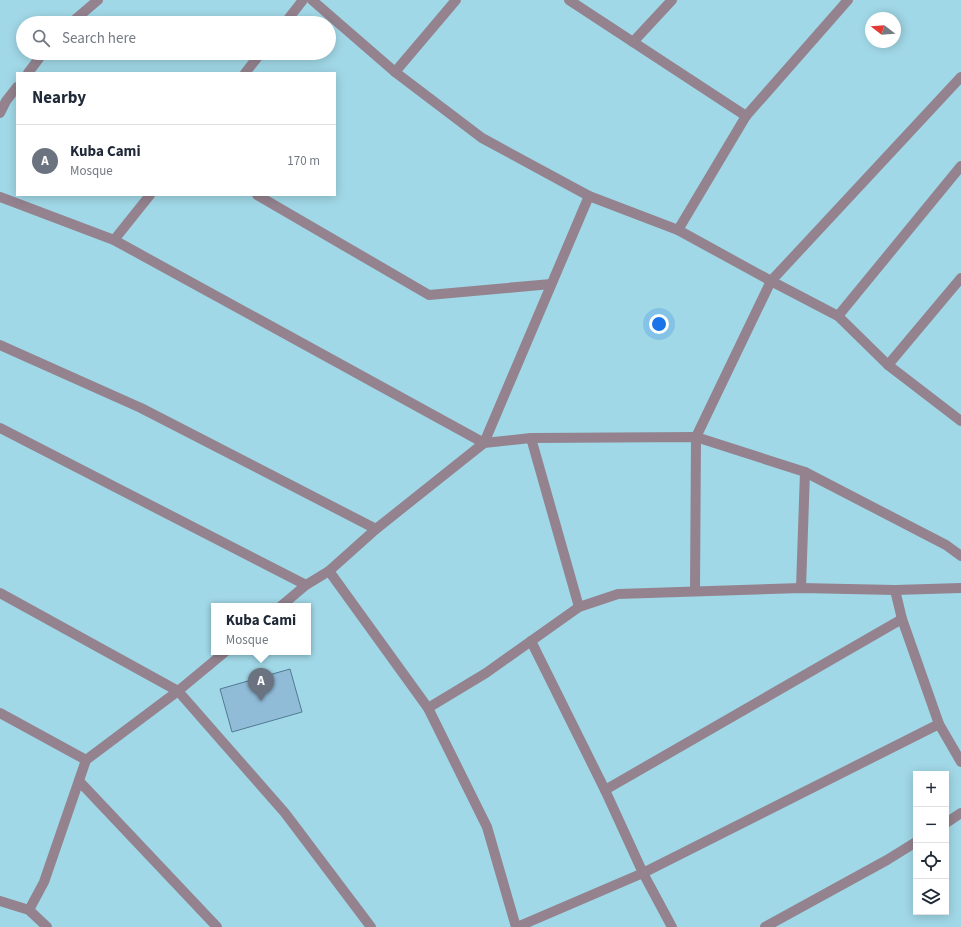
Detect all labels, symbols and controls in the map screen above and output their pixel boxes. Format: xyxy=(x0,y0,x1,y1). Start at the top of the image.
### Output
north arrow xyxy=(865,12,901,48)
search box xyxy=(16,16,336,60)
icon: search xyxy=(30,27,52,49)
text: Search here xyxy=(62,28,136,49)
text: Nearby xyxy=(32,86,86,110)
text: Kuba Cami xyxy=(70,141,141,162)
text: A xyxy=(41,152,49,170)
text: 170 m xyxy=(287,152,320,170)
text: Mosque xyxy=(70,162,113,180)
your location xyxy=(649,314,669,334)
popup xyxy=(211,603,311,655)
text: Kuba Cami xyxy=(226,610,296,631)
text: Mosque xyxy=(226,631,268,649)
pin: A xyxy=(248,668,274,701)
map controls xyxy=(913,771,949,915)
button: + xyxy=(913,771,949,807)
button: − xyxy=(913,807,949,843)
button: locate xyxy=(913,843,949,879)
button: layers xyxy=(913,879,949,915)

